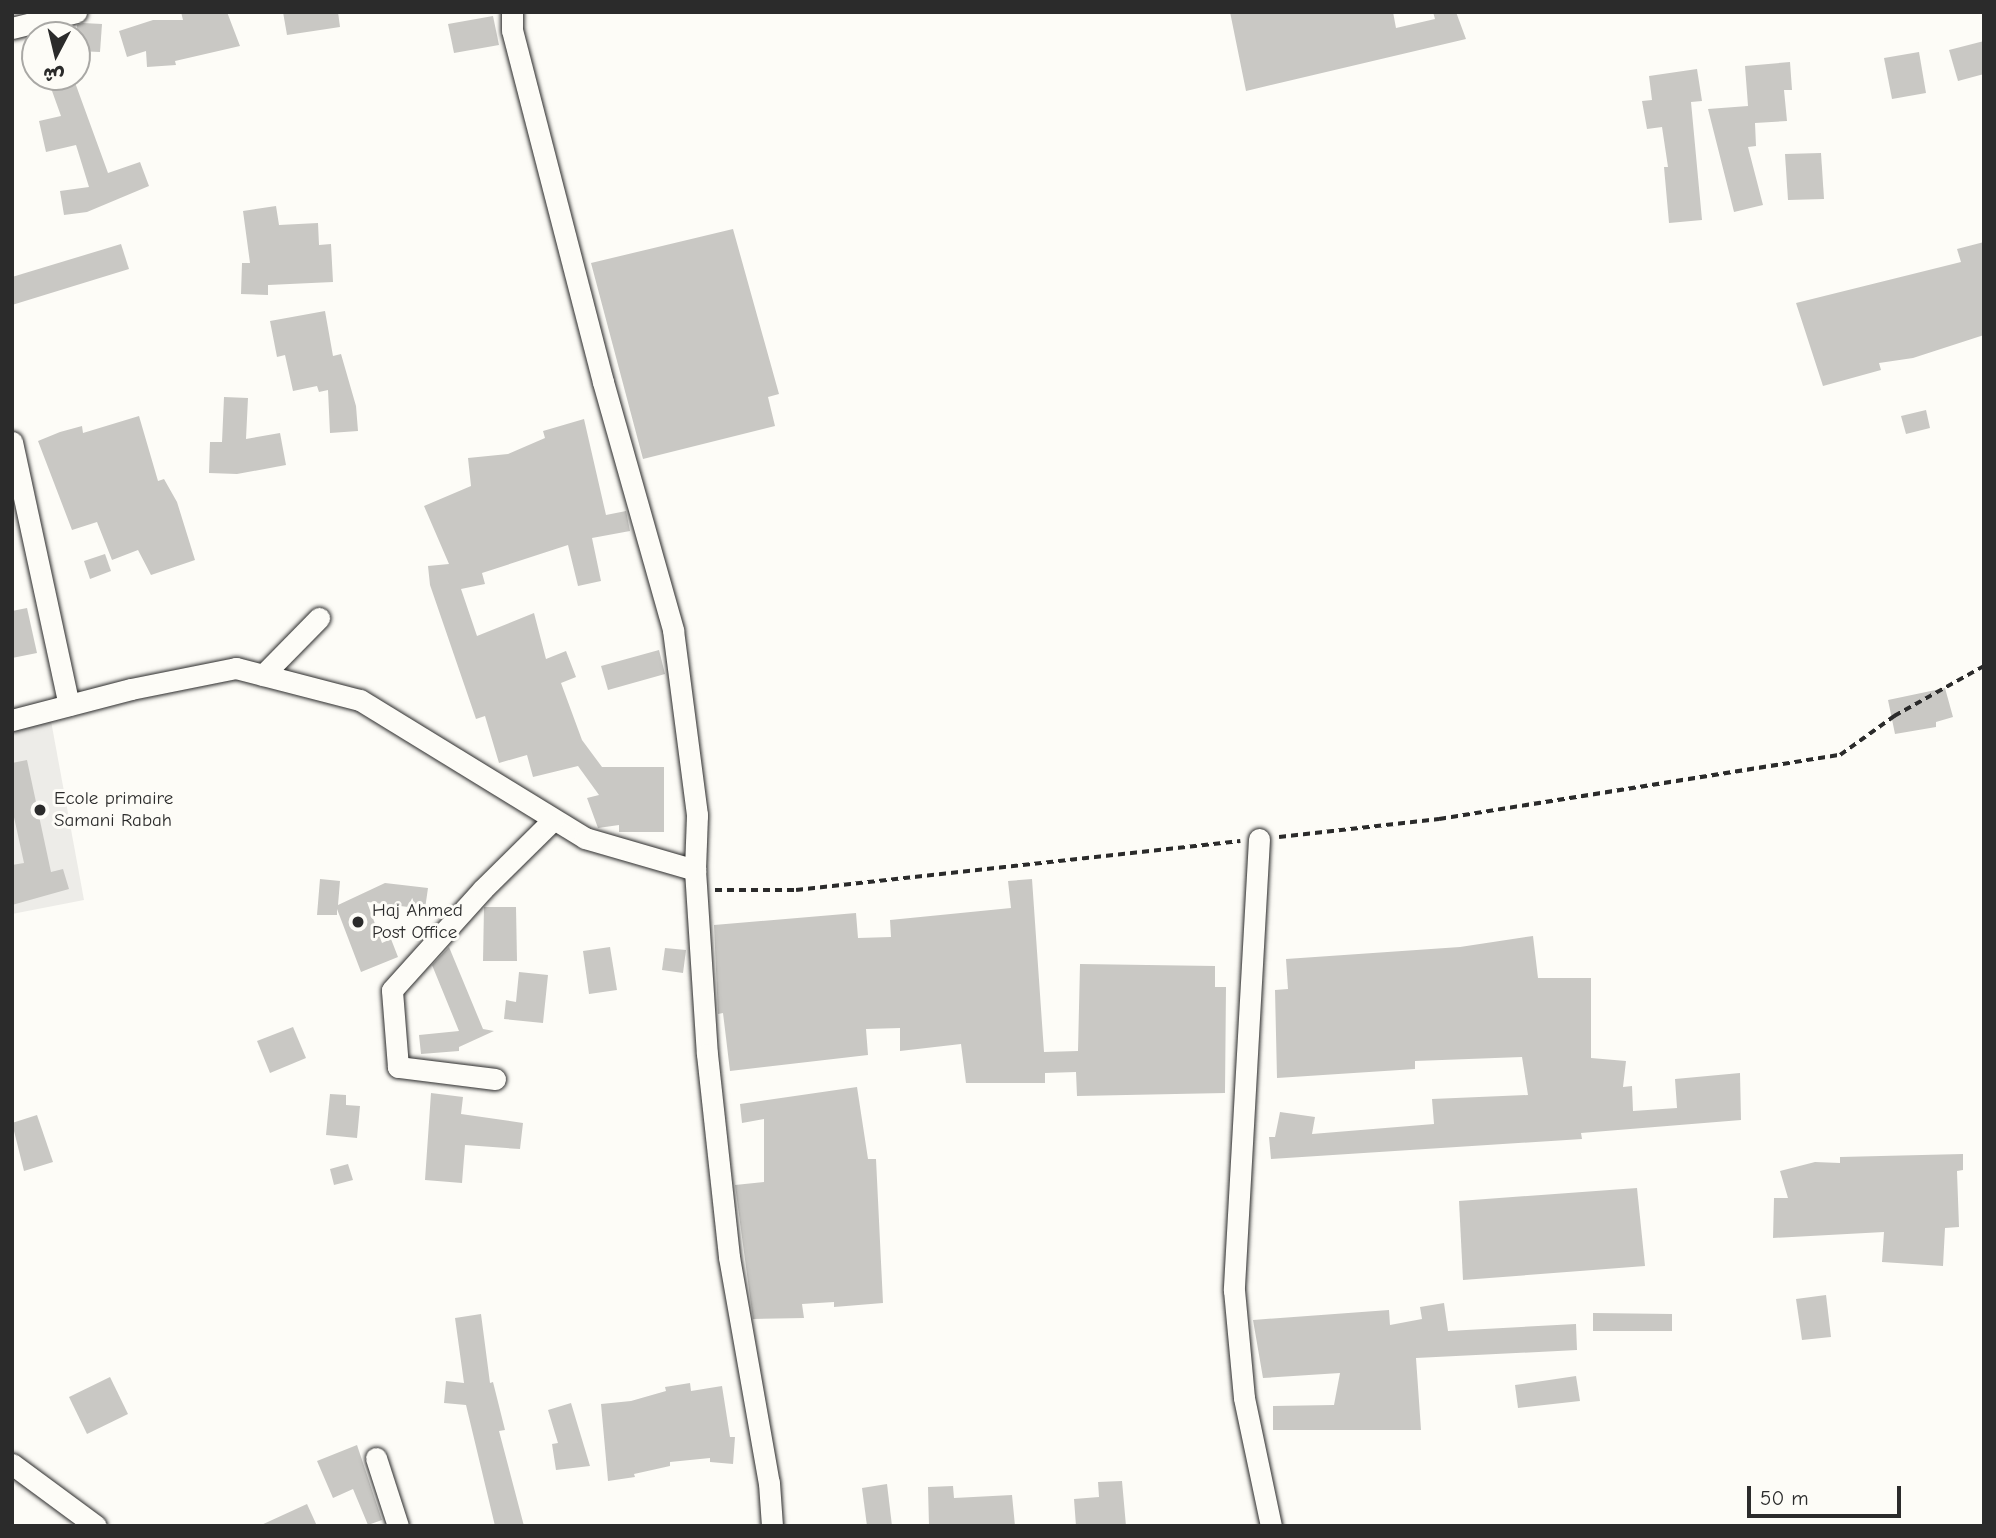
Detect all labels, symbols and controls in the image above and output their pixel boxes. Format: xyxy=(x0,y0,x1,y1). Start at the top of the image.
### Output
north arrow xyxy=(21,21,91,91)
text: ش xyxy=(42,63,65,87)
place label: Ecole primaire Samani Rabah xyxy=(54,788,173,832)
marker: Ecole primaire Samani Rabah xyxy=(32,802,48,818)
place label: Haj Ahmed Post Office xyxy=(372,900,463,944)
marker: Haj Ahmed Post Office xyxy=(350,914,366,930)
scale bar xyxy=(1751,1472,1905,1516)
text: 50 m xyxy=(1760,1486,1809,1510)

